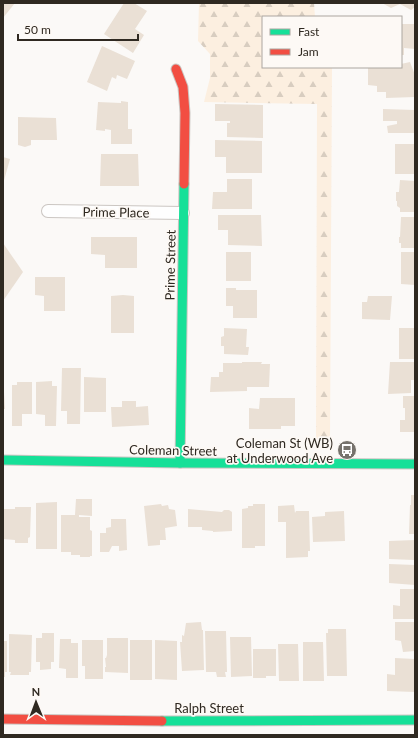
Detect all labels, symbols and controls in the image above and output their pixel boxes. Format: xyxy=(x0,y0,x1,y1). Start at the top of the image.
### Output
scale bar xyxy=(18,16,138,42)
legend xyxy=(262,16,402,68)
text: 50 m xyxy=(24,22,51,37)
text: Fast xyxy=(298,24,320,39)
text: Jam xyxy=(298,44,319,59)
street label: Prime Place xyxy=(83,203,150,221)
street label: Prime Street xyxy=(161,229,179,300)
place label: Coleman St (WB) at Underwood Ave xyxy=(226,435,333,466)
bus stop icon: Coleman St (WB) at Underwood Ave xyxy=(336,439,358,461)
street label: Coleman Street xyxy=(129,441,217,459)
north arrow xyxy=(16,682,56,722)
text: N xyxy=(31,685,40,698)
street label: Ralph Street xyxy=(174,700,244,716)

